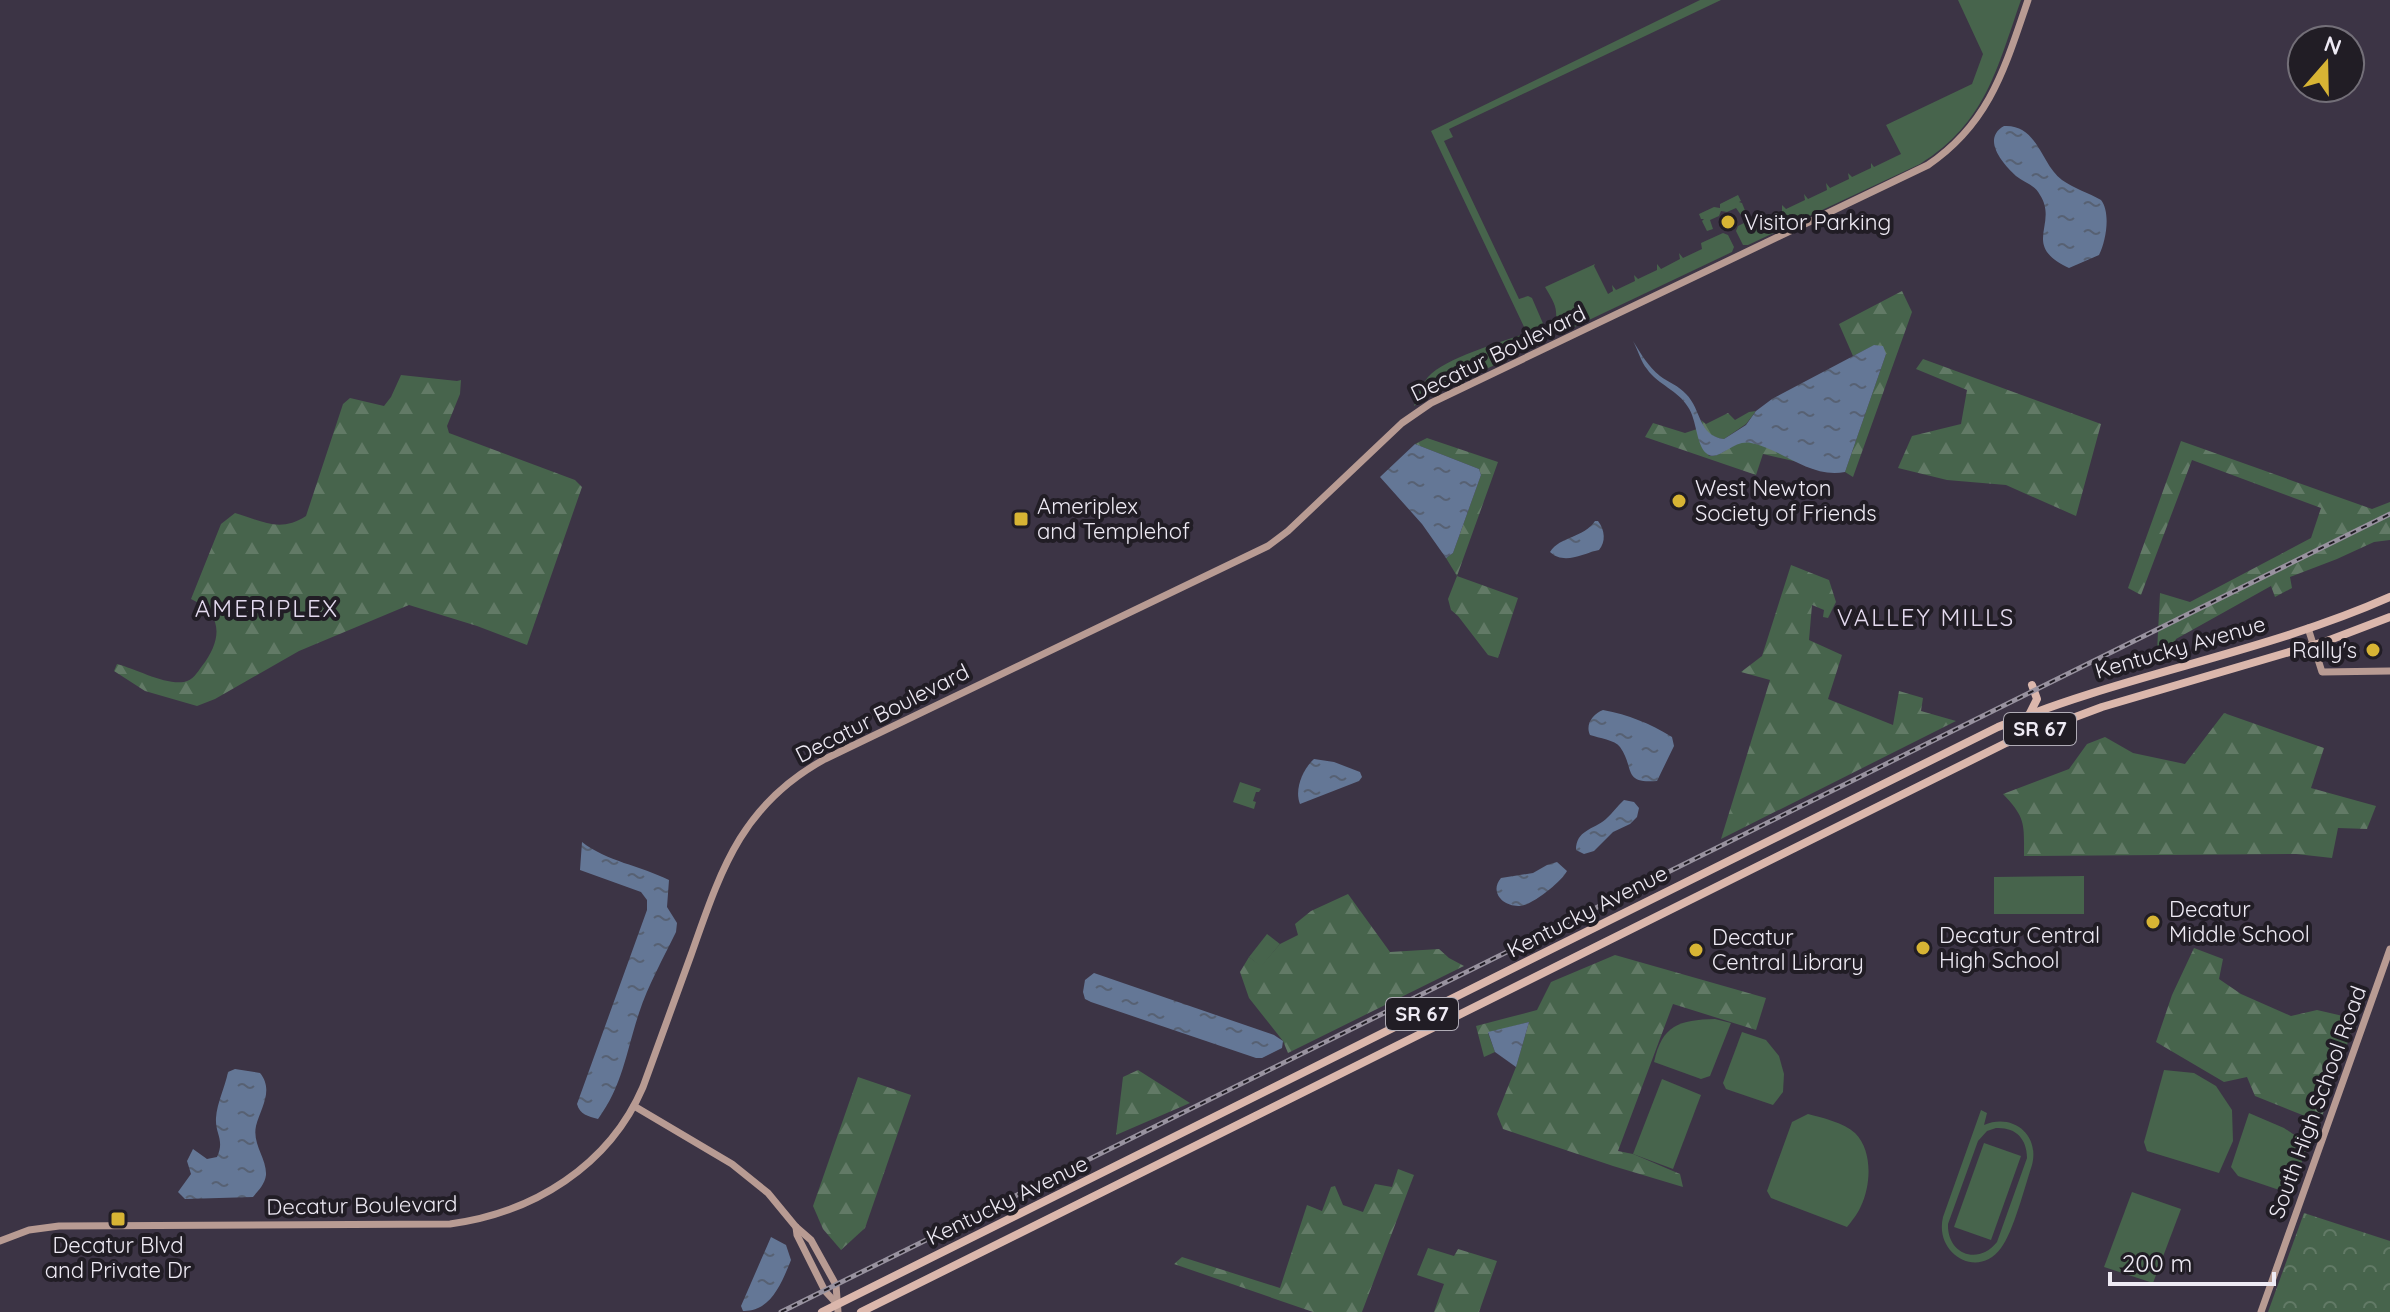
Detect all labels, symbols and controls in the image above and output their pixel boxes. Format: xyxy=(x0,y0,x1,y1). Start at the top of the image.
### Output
north arrow xyxy=(2286,24,2366,104)
text: N xyxy=(2320,29,2345,61)
place label: Visitor Parking xyxy=(1744,208,1891,236)
marker: Visitor Parking xyxy=(1719,213,1737,231)
street label: Decatur Boulevard xyxy=(1406,299,1590,407)
place label: West Newton Society of Friends xyxy=(1695,474,1877,527)
place label: Ameriplex and Templehof xyxy=(1037,492,1190,545)
marker: West Newton Society of Friends xyxy=(1670,492,1688,510)
marker: Ameriplex and Templehof xyxy=(1012,510,1030,528)
district label: AMERIPLEX xyxy=(195,593,339,623)
district label: VALLEY MILLS xyxy=(1837,602,2015,632)
street label: Kentucky Avenue xyxy=(2091,609,2269,685)
place label: Rally's xyxy=(2292,636,2357,664)
marker: Rally's xyxy=(2364,641,2382,659)
street label: Decatur Boulevard xyxy=(790,657,974,769)
road number: SR 67 xyxy=(2004,713,2076,745)
street label: Kentucky Avenue xyxy=(1502,858,1672,964)
place label: Decatur Middle School xyxy=(2169,895,2310,948)
marker: Decatur Middle School xyxy=(2144,913,2162,931)
place label: Decatur Central High School xyxy=(1939,921,2100,974)
place label: Decatur Central Library xyxy=(1712,923,1864,976)
marker: Decatur Central High School xyxy=(1914,939,1932,957)
marker: Decatur Central Library xyxy=(1687,941,1705,959)
street label: South High School Road xyxy=(2262,982,2372,1222)
road number: SR 67 xyxy=(1386,998,1458,1030)
street label: Kentucky Avenue xyxy=(922,1149,1092,1251)
street label: Decatur Boulevard xyxy=(266,1189,458,1221)
marker: Decatur Blvd and Private Dr xyxy=(109,1210,127,1228)
place label: Decatur Blvd and Private Dr xyxy=(45,1231,192,1284)
scale bar xyxy=(2110,1236,2274,1286)
text: 200 m xyxy=(2122,1248,2192,1278)

